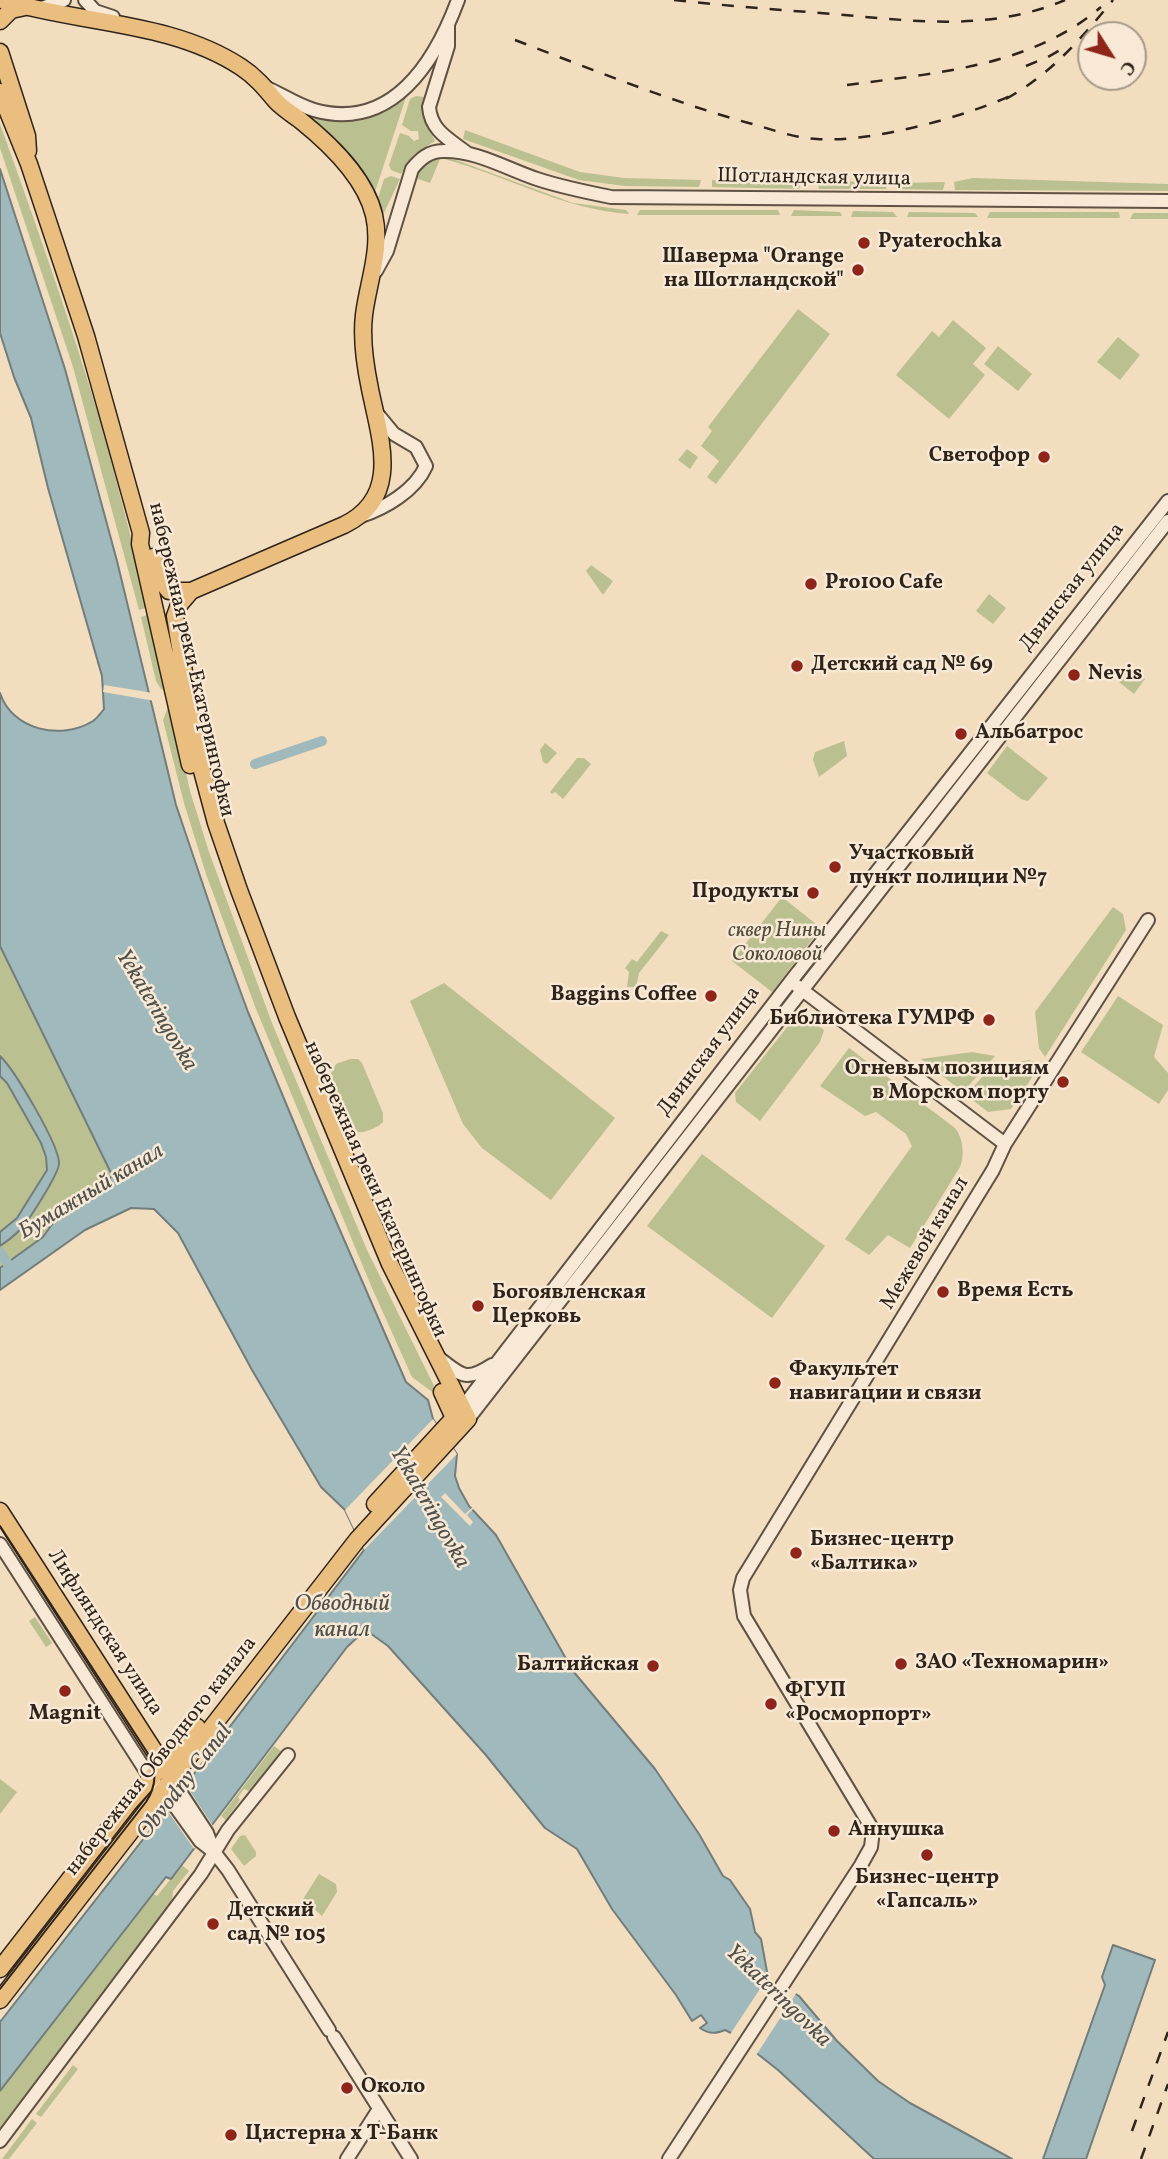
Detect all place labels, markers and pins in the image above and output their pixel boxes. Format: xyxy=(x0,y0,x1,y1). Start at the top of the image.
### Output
place label: Pyaterochka xyxy=(878,230,1002,256)
marker: Pyaterochka xyxy=(856,235,872,251)
place label: Шаверма "Orange на Шотландской" xyxy=(662,245,844,295)
marker: Шаверма "Orange на Шотландской" xyxy=(850,262,866,278)
place label: Светофор xyxy=(929,444,1030,470)
marker: Светофор xyxy=(1036,449,1052,465)
place label: Pro100 Cafe xyxy=(825,571,943,597)
marker: Pro100 Cafe xyxy=(803,576,819,592)
place label: Детский сад № 69 xyxy=(811,653,993,679)
marker: Детский сад № 69 xyxy=(789,658,805,674)
place label: Nevis xyxy=(1088,662,1143,688)
marker: Nevis xyxy=(1066,667,1082,683)
place label: Альбатрос xyxy=(975,721,1083,747)
marker: Альбатрос xyxy=(953,726,969,742)
place label: Участковый пункт полиции №7 xyxy=(849,842,1047,892)
marker: Участковый пункт полиции №7 xyxy=(827,859,843,875)
place label: Продукты xyxy=(692,880,799,906)
marker: Продукты xyxy=(805,885,821,901)
place label: Baggins Coffee xyxy=(551,983,697,1009)
marker: Baggins Coffee xyxy=(703,988,719,1004)
place label: Библиотека ГУМРФ xyxy=(770,1007,975,1033)
marker: Библиотека ГУМРФ xyxy=(981,1012,997,1028)
place label: Огневым позициям в Морском порту xyxy=(845,1057,1049,1107)
marker: Огневым позициям в Морском порту xyxy=(1055,1074,1071,1090)
place label: Время Есть xyxy=(957,1279,1073,1305)
place label: Богоявленская Церковь xyxy=(492,1281,646,1331)
marker: Время Есть xyxy=(935,1284,951,1300)
marker: Богоявленская Церковь xyxy=(470,1298,486,1314)
place label: Факультет навигации и связи xyxy=(789,1358,982,1408)
marker: Факультет навигации и связи xyxy=(767,1375,783,1391)
place label: Бизнес-центр «Балтика» xyxy=(810,1528,954,1578)
marker: Бизнес-центр «Балтика» xyxy=(788,1545,804,1561)
place label: ЗАО «Техномарин» xyxy=(915,1651,1109,1677)
place label: Балтийская xyxy=(517,1653,639,1679)
marker: ЗАО «Техномарин» xyxy=(893,1656,909,1672)
marker: Балтийская xyxy=(645,1658,661,1674)
place label: ФГУП «Росморпорт» xyxy=(785,1679,932,1729)
marker: Magnit xyxy=(57,1683,73,1699)
marker: ФГУП «Росморпорт» xyxy=(763,1696,779,1712)
place label: Magnit xyxy=(29,1702,101,1728)
place label: Аннушка xyxy=(848,1818,944,1844)
marker: Аннушка xyxy=(826,1823,842,1839)
marker: Бизнес-центр «Гапсаль» xyxy=(919,1847,935,1863)
place label: Бизнес-центр «Гапсаль» xyxy=(855,1866,999,1916)
place label: Детский сад № 105 xyxy=(227,1899,326,1949)
marker: Детский сад № 105 xyxy=(205,1916,221,1932)
place label: Около xyxy=(361,2075,425,2101)
marker: Около xyxy=(339,2080,355,2096)
place label: Цистерна х Т-Банк xyxy=(245,2122,438,2148)
marker: Цистерна х Т-Банк xyxy=(223,2127,239,2143)

